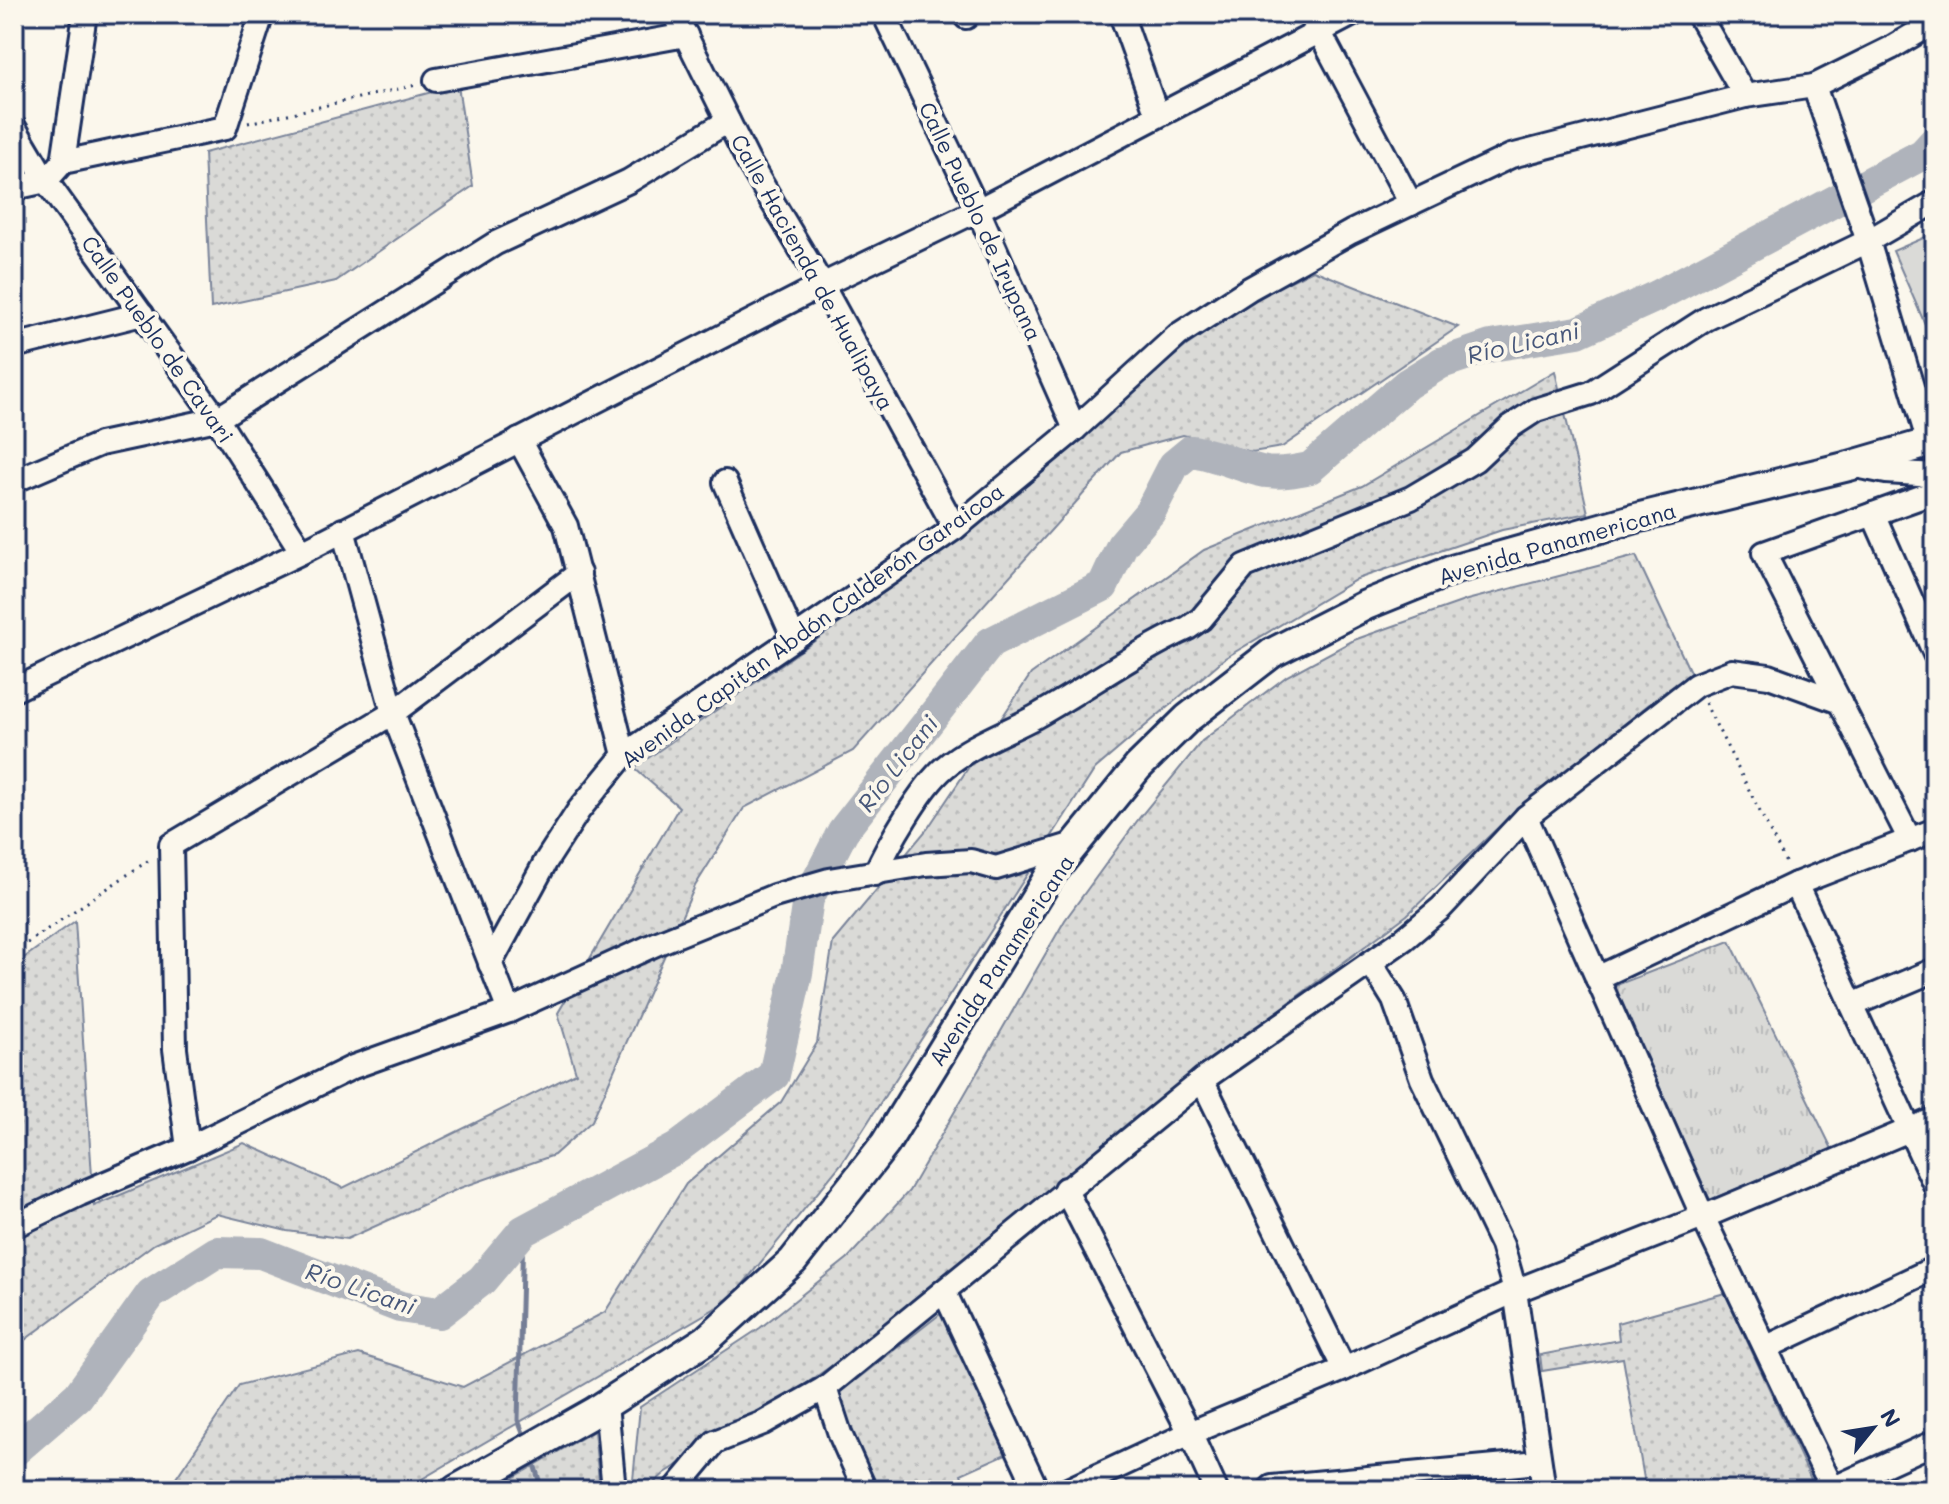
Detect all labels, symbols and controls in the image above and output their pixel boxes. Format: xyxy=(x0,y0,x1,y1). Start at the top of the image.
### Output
street label: Calle Pueblo de Irupana xyxy=(913,97,1049,345)
street label: Calle Hacienda de Hualipaya xyxy=(725,129,901,415)
street label: Calle Pueblo de Cavari xyxy=(75,230,241,448)
water label: Río Licani xyxy=(1464,314,1583,370)
street label: Avenida Capitán Abdón Calderón Garaicoa xyxy=(615,476,1009,774)
street label: Avenida Panamericana xyxy=(1435,495,1679,591)
water label: Río Licani xyxy=(850,708,945,818)
street label: Avenida Panamericana xyxy=(922,849,1080,1071)
water label: Río Licani xyxy=(302,1255,421,1322)
north arrow xyxy=(1833,1388,1913,1468)
text: N xyxy=(1874,1403,1907,1432)

